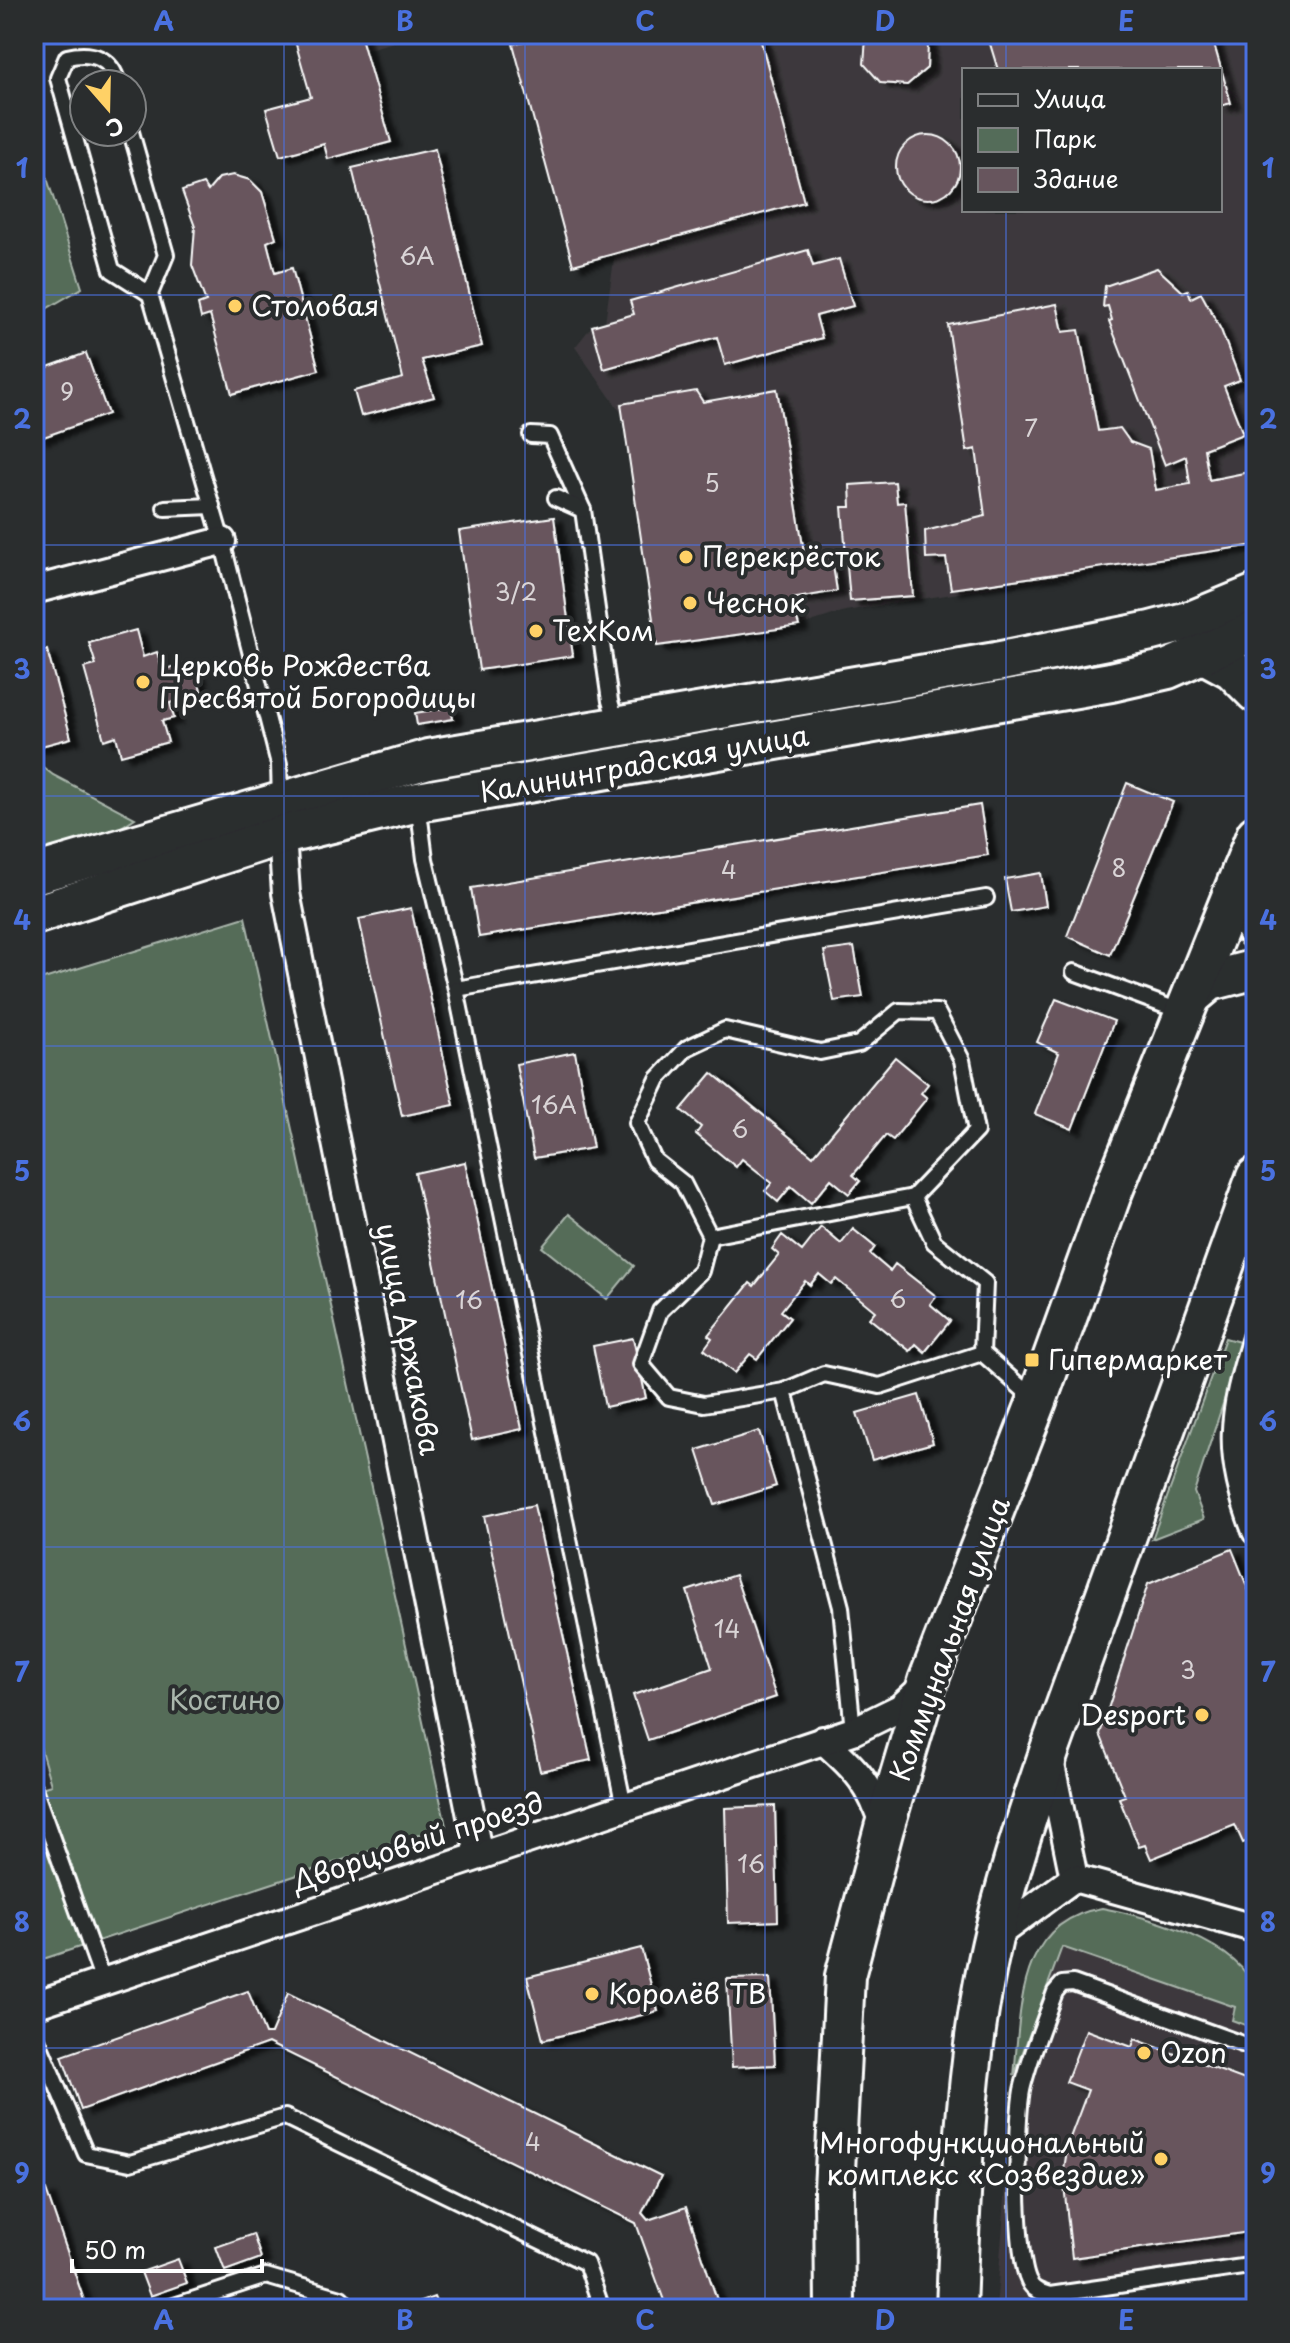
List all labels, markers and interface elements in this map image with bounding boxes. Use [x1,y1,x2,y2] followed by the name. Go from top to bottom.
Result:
[154,1,174,40] text: A
[396,1,414,40] text: B
[635,1,655,40] text: C
[875,1,895,40] text: D
[1118,1,1134,40] text: E
[68,68,148,148] north arrow
[962,68,1222,212] legend
[1034,80,1106,116] text: Улица
[102,110,129,147] text: С
[1034,120,1097,156] text: Парк
[16,148,28,187] text: 1
[1262,148,1274,187] text: 1
[1034,160,1119,196] text: Здание
[399,237,435,273] house number: 6А
[251,283,379,326] place label: Столовая
[226,297,244,315] marker: Столовая
[60,373,74,409] house number: 9
[13,399,31,438] text: 2
[1259,399,1277,438] text: 2
[1024,409,1038,445] house number: 7
[704,464,720,500] house number: 5
[702,534,881,577] place label: Перекрёсток
[677,548,695,566] marker: Перекрёсток
[495,573,537,609] house number: 3/2
[706,580,806,623] place label: Чеснок
[681,594,699,612] marker: Чеснок
[552,608,654,651] place label: ТехКом
[527,622,545,640] marker: ТехКом
[159,643,477,718] place label: Церковь Рождества Пресвятой Богородицы
[13,649,31,688] text: 3
[1259,649,1277,688] text: 3
[134,673,152,691] marker: Церковь Рождества Пресвятой Богородицы
[476,712,812,813] street label: Калининградская улица
[1112,849,1127,885] house number: 8
[721,851,737,887] house number: 4
[13,900,31,939] text: 4
[1259,900,1277,939] text: 4
[531,1086,577,1122] house number: 16А
[732,1110,748,1146] house number: 6
[14,1151,30,1190] text: 5
[1260,1151,1276,1190] text: 5
[366,1219,453,1459] street label: улица Аржакова
[890,1280,906,1316] house number: 6
[455,1281,483,1317] house number: 16
[1048,1337,1227,1380] place label: Гипермаркет
[1023,1351,1041,1369] marker: Гипермаркет
[13,1401,31,1440] text: 6
[1259,1401,1277,1440] text: 6
[877,1490,1020,1787] street label: Коммунальная улица
[714,1610,740,1646] house number: 14
[1180,1651,1196,1687] house number: 3
[15,1652,30,1691] text: 7
[1261,1652,1276,1691] text: 7
[169,1677,281,1720] park label: Костино
[1080,1692,1186,1735] place label: Desport
[1193,1706,1211,1724] marker: Desport
[285,1780,549,1902] street label: Дворцовый проезд
[737,1845,765,1881] house number: 16
[14,1902,30,1941] text: 8
[1260,1902,1276,1941] text: 8
[608,1971,766,2014] place label: Королёв ТВ
[583,1985,601,2003] marker: Королёв ТВ
[1160,2030,1227,2073] place label: Ozon
[1135,2044,1153,2062] marker: Ozon
[819,2120,1145,2195] place label: Многофункциональный комплекс «Созвездие»
[525,2123,541,2159] house number: 4
[1152,2150,1170,2168] marker: Многофункциональный комплекс «Созвездие»
[14,2153,30,2192] text: 9
[1260,2153,1276,2192] text: 9
[72,2223,262,2273] scale bar
[84,2231,146,2267] text: 50 m
[154,2300,174,2339] text: A
[396,2300,414,2339] text: B
[635,2300,655,2339] text: C
[875,2300,895,2339] text: D
[1118,2300,1134,2339] text: E

